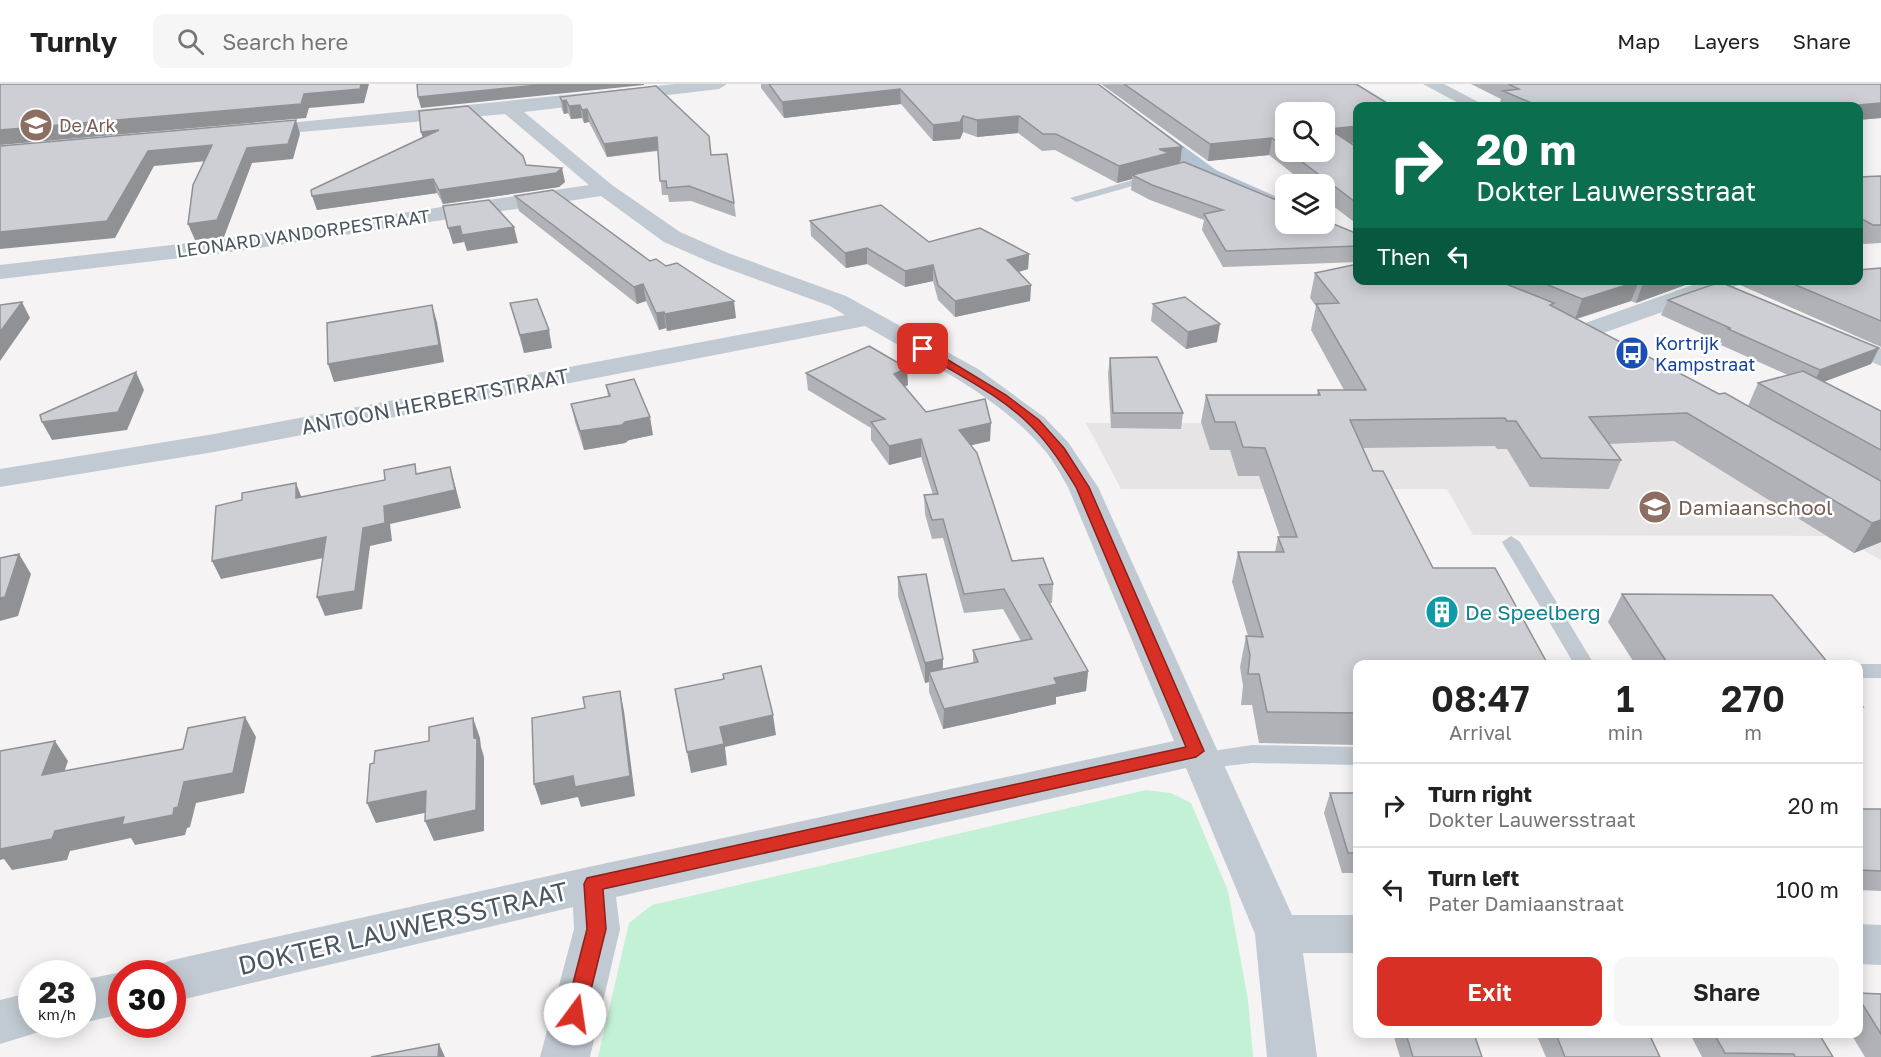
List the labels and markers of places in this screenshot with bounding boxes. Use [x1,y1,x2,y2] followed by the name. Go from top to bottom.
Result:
[18,107,54,143] school or university icon: De Ark
[59,114,116,136] place label: De Ark
[897,323,948,374] pin
[1655,332,1755,375] place label: Kortrijk Kampstraat
[1614,335,1650,371] bus stop icon: Kortrijk Kampstraat
[1637,489,1673,525] school or university icon: Damiaanschool
[1678,494,1833,520] place label: Damiaanschool
[1424,594,1460,630] building icon: De Speelberg
[1465,599,1601,625] place label: De Speelberg

